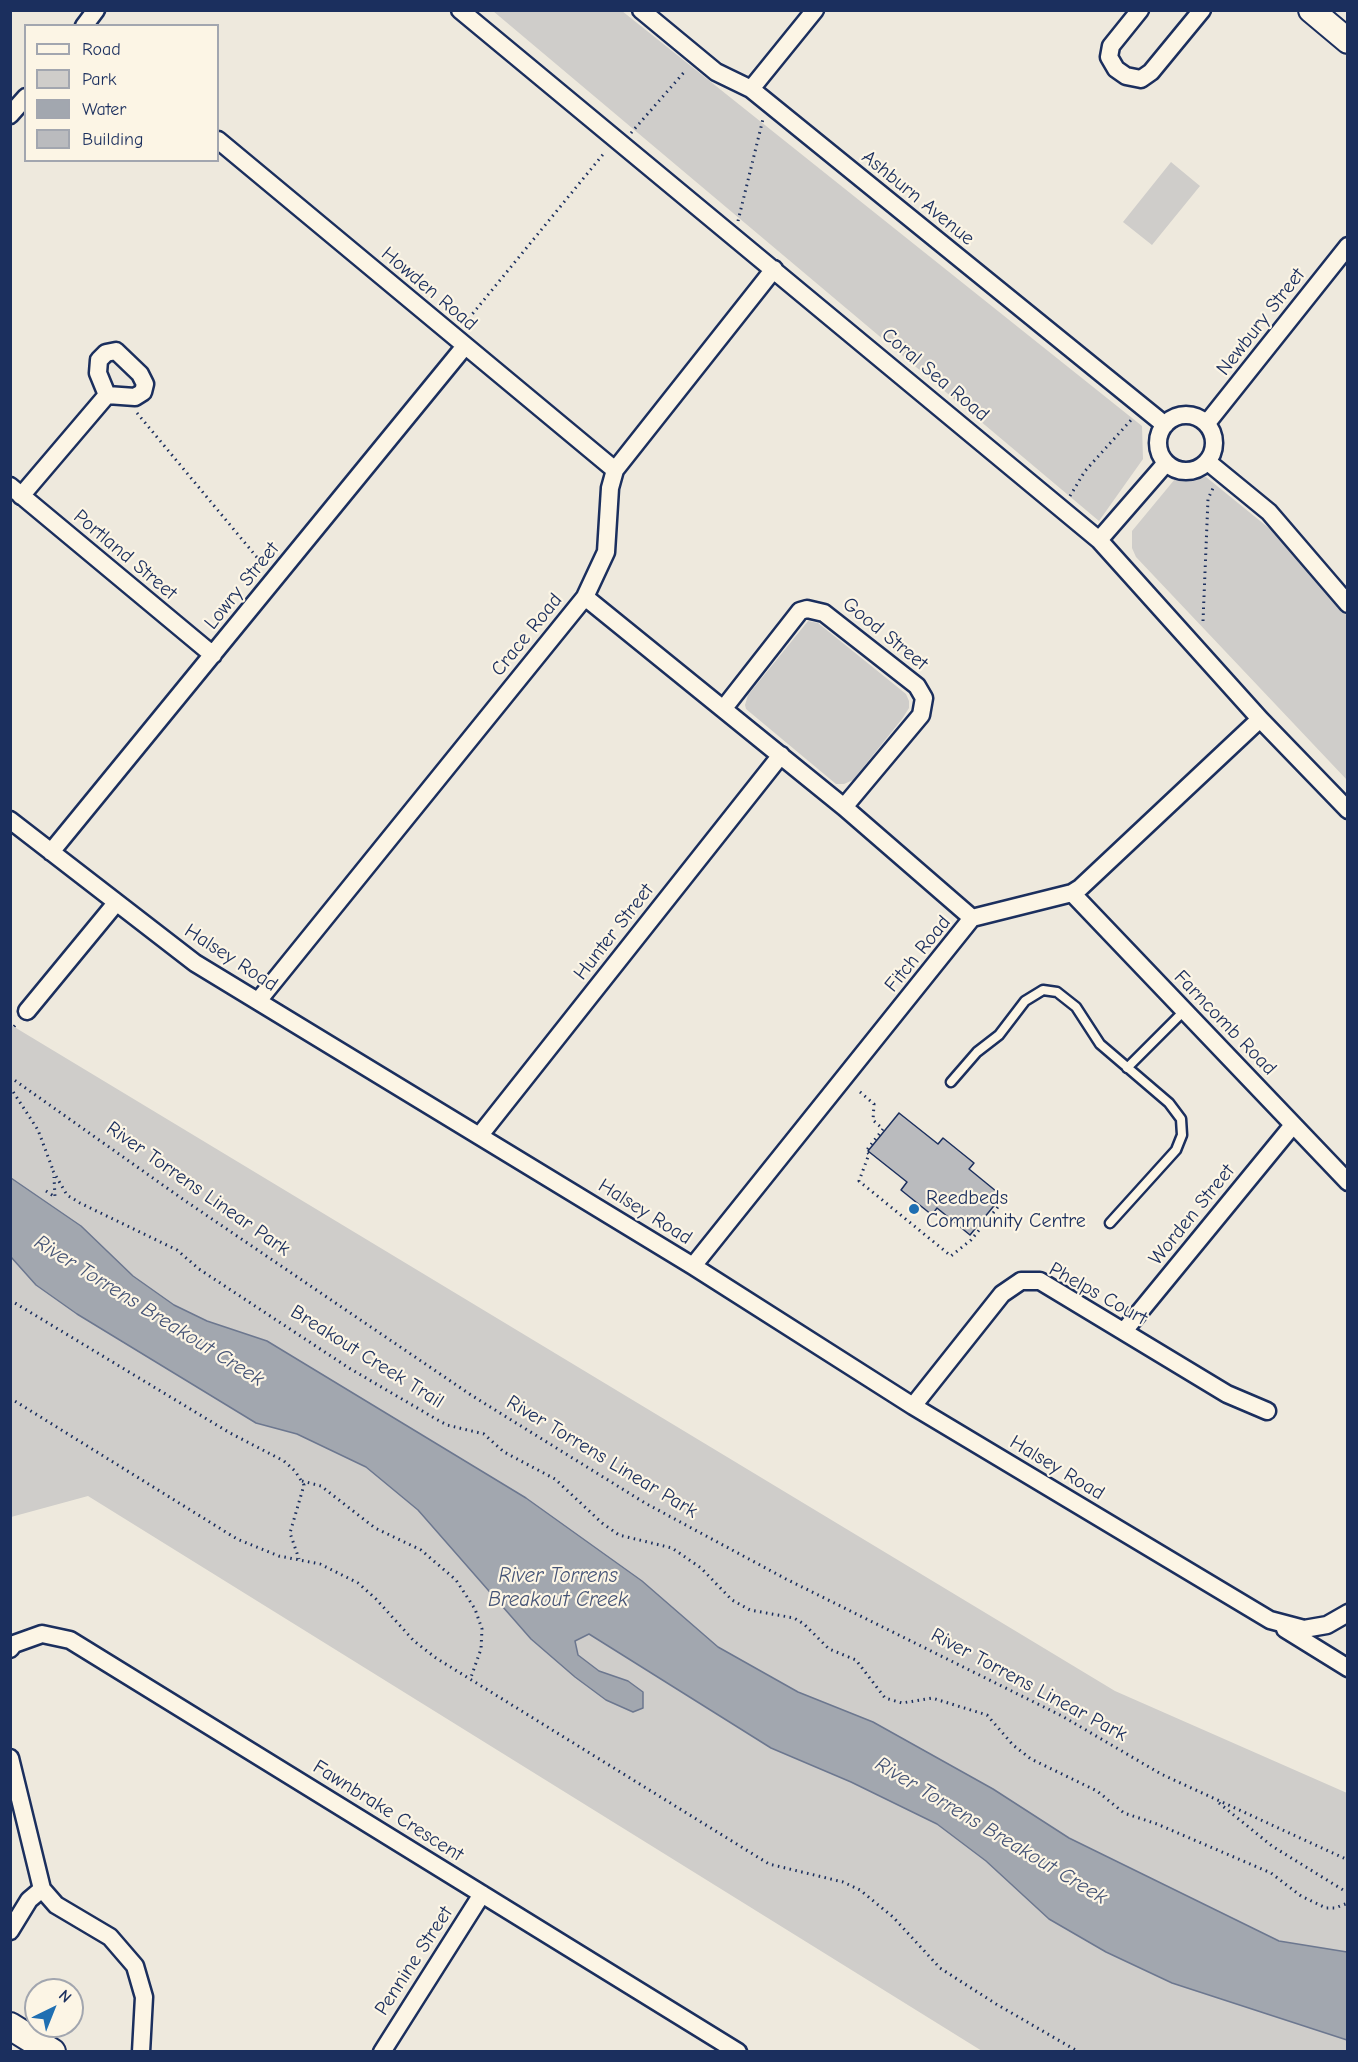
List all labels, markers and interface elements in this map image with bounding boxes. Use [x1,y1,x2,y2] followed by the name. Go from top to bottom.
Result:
[24,24,219,162] legend
[82,39,121,60] text: Road
[82,69,116,90] text: Park
[82,99,126,120] text: Water
[82,129,144,150] text: Building
[857,145,979,251] street label: Ashburn Avenue
[376,242,482,336] street label: Howden Road
[1212,264,1310,380] street label: Newbury Street
[876,323,994,427] street label: Coral Sea Road
[68,505,182,605] street label: Portland Street
[199,537,285,635] street label: Lowry Street
[486,589,568,681] street label: Crace Road
[837,592,933,676] street label: Good Street
[569,879,659,985] street label: Hunter Street
[880,911,956,997] street label: Fitch Road
[180,919,282,997] street label: Halsey Road
[1169,965,1281,1081] street label: Farncomb Road
[102,1116,294,1262] street label: River Torrens Linear Park
[1144,1160,1240,1270] street label: Worden Street
[594,1174,696,1250] street label: Halsey Road
[926,1186,1086,1233] place label: Reedbeds Community Centre
[907,1202,921,1216] marker: Reedbeds Community Centre
[29,1230,269,1392] water label: River Torrens Breakout Creek
[1045,1257,1151,1331] street label: Phelps Court
[286,1300,448,1414] street label: Breakout Creek Trail
[502,1390,702,1524] street label: River Torrens Linear Park
[1005,1430,1109,1506] street label: Halsey Road
[488,1563,628,1613] water label: River Torrens Breakout Creek
[927,1623,1131,1747] street label: River Torrens Linear Park
[870,1752,1112,1910] water label: River Torrens Breakout Creek
[308,1755,468,1867] street label: Fawnbrake Crescent
[370,1902,458,2020] street label: Pennine Street
[24,1978,84,2038] north arrow
[55,1986,75,2006] text: N

